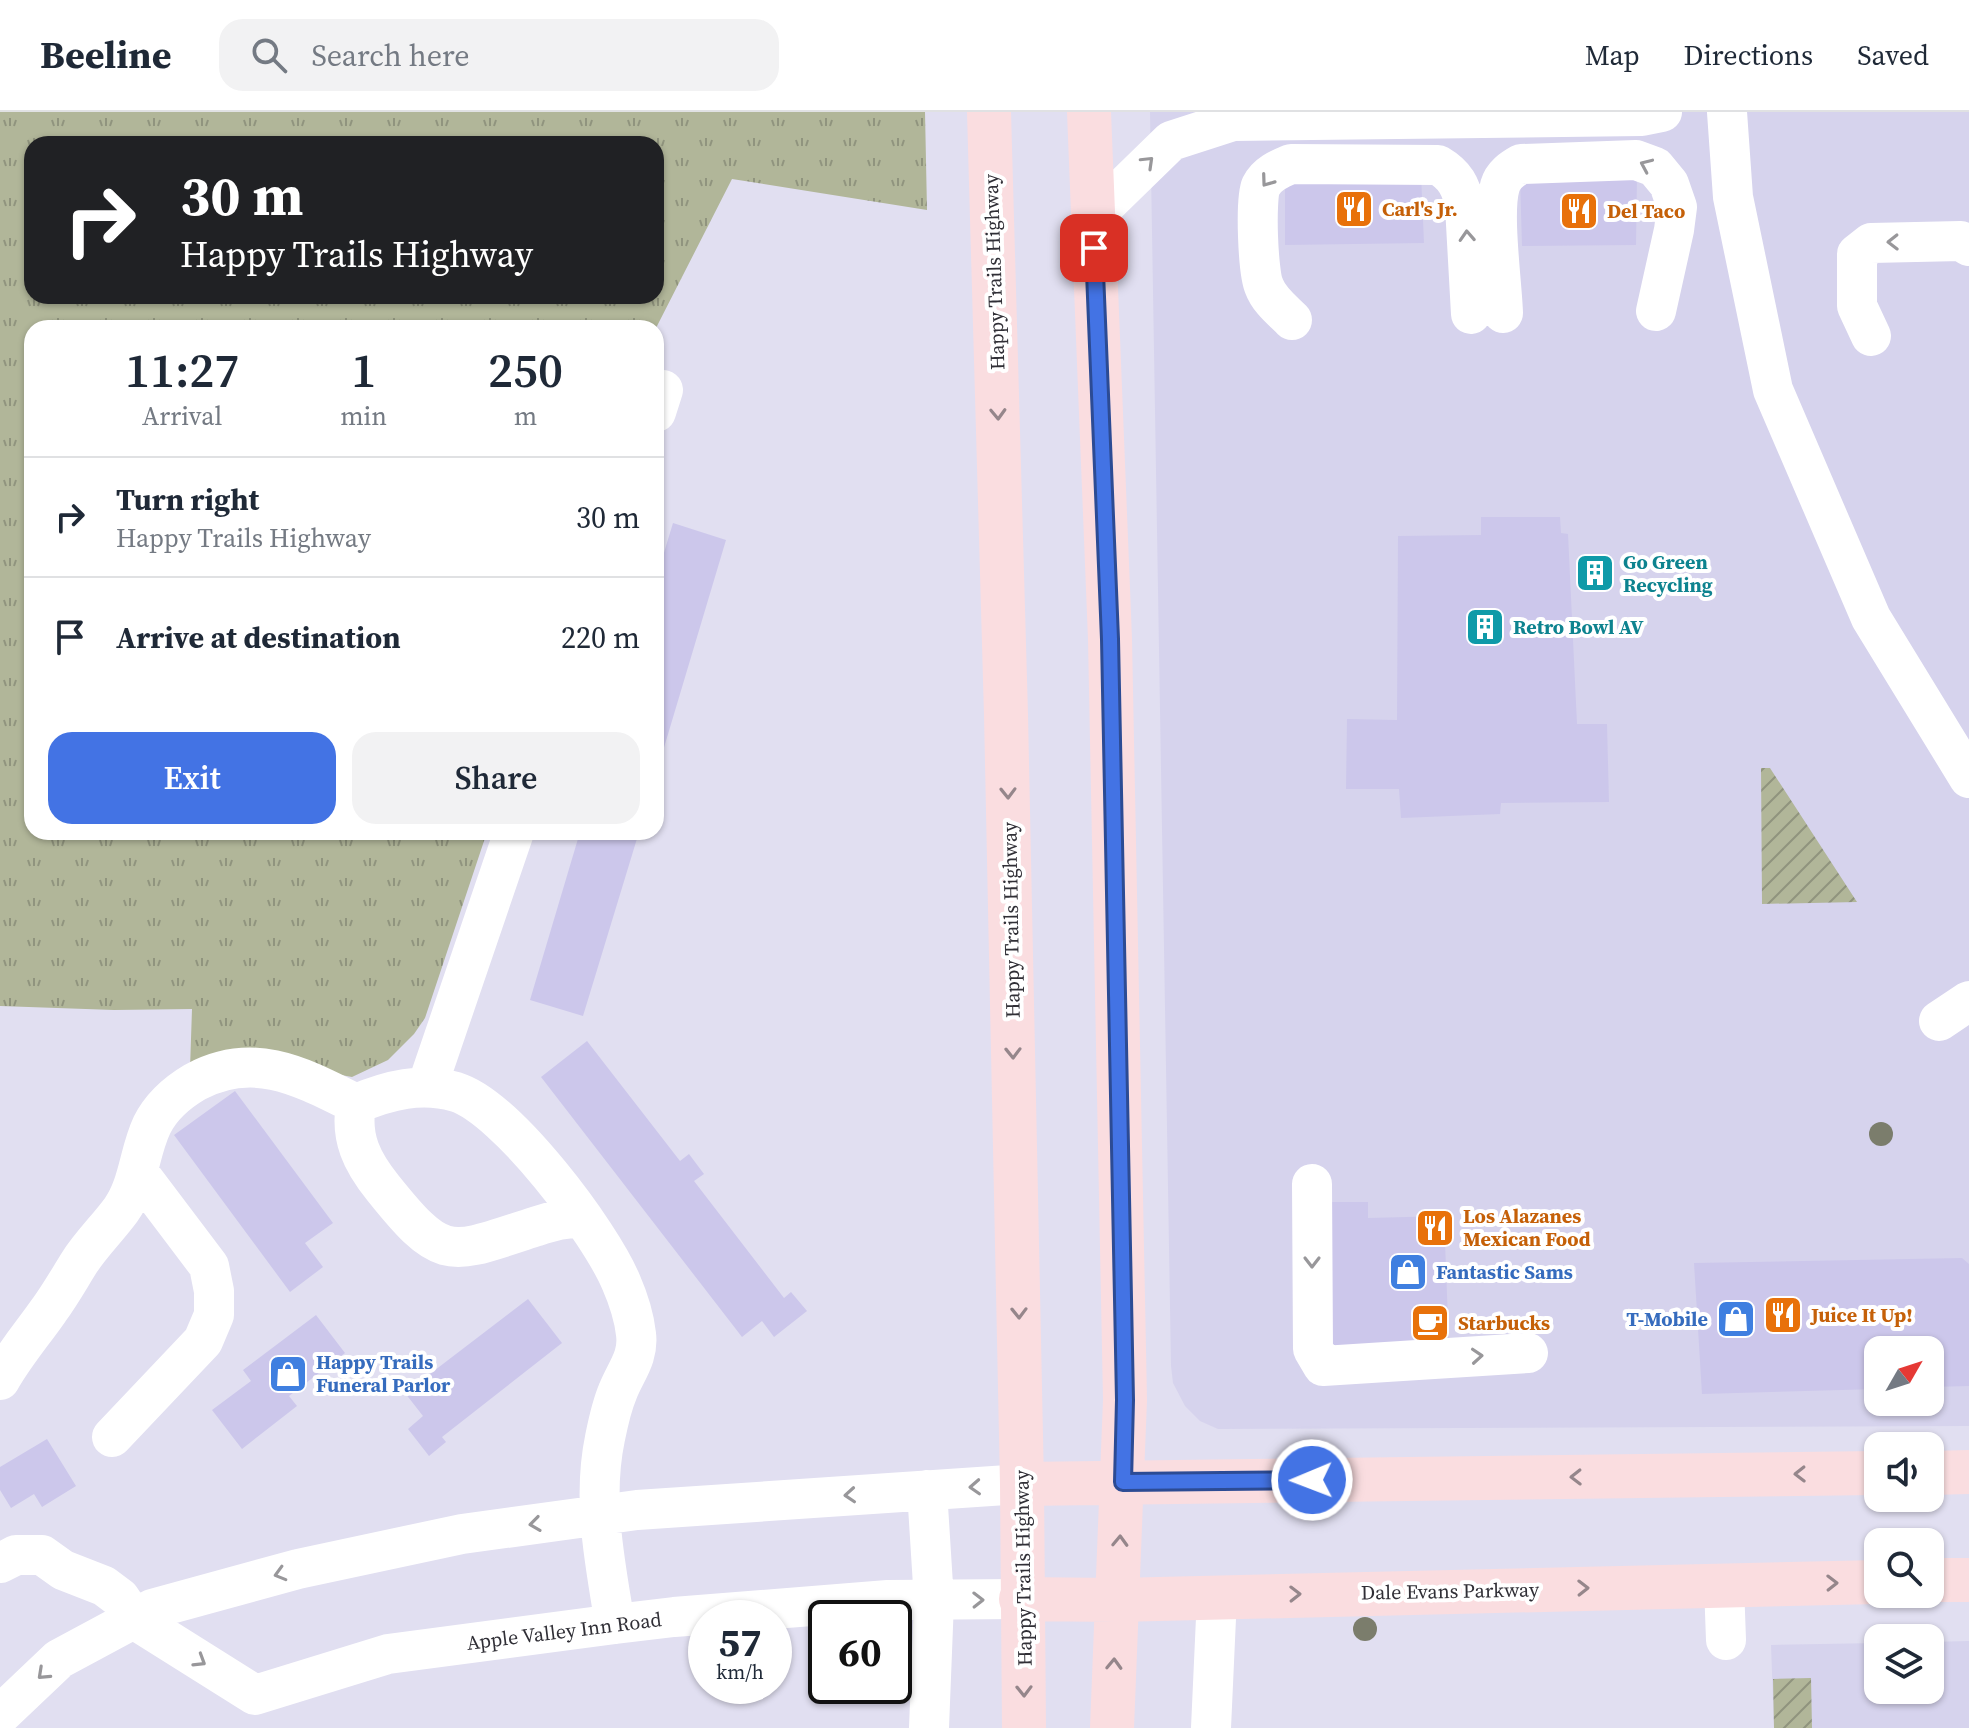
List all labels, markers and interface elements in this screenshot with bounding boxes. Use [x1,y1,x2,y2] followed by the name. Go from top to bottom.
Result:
[219,19,779,91] search box
[40,29,171,81] text: Beeline
[247,33,291,77] icon: search
[311,35,470,76] text: Search here
[1585,36,1640,74] text: Map
[1684,36,1813,74] text: Directions
[1857,36,1929,74] text: Saved
[180,157,303,234] text: 30 m
[1139,157,1153,172] one-way arrow
[1639,159,1654,175] one-way arrow
[48,168,152,272] icon: right
[1263,172,1277,187] one-way arrow
[977,173,1011,371] street label: Happy Trails Highway
[1333,188,1375,230] restaurant icon: Carl's Jr.
[1558,190,1600,232] restaurant icon: Del Taco
[1382,195,1458,223] place label: Carl's Jr.
[1607,197,1685,225] place label: Del Taco
[1060,214,1128,282] pin
[1072,226,1116,270] icon: arrive
[180,230,533,279] text: Happy Trails Highway
[1458,230,1475,242] one-way arrow
[1886,234,1899,251] one-way arrow
[125,337,239,403] text: 11:27
[351,337,376,403] text: 1
[488,337,563,403] text: 250
[142,398,222,434] text: Arrival
[340,398,387,434] text: min
[514,398,537,434] text: m
[989,408,1006,421] one-way arrow
[116,479,259,520] text: Turn right
[48,495,92,539] icon: right
[576,497,640,538] text: 30 m
[116,520,371,556] text: Happy Trails Highway
[1623,548,1713,599] place label: Go Green Recycling
[1574,552,1616,594] building icon: Go Green Recycling
[1464,606,1506,648] building icon: Retro Bowl AV
[1513,613,1644,641] place label: Retro Bowl AV
[48,615,92,659] icon: arrive
[116,617,401,658] text: Arrive at destination
[561,617,640,658] text: 220 m
[48,732,336,824] button: Exit
[352,732,640,824] button: Share
[999,787,1017,800] one-way arrow
[995,821,1027,1018] street label: Happy Trails Highway
[1005,1047,1022,1060] one-way arrow
[1463,1202,1591,1253] place label: Los Alazanes Mexican Food
[1414,1207,1456,1249] restaurant icon: Los Alazanes Mexican Food
[1387,1251,1429,1293] shop icon: Fantastic Sams
[1303,1256,1321,1269] one-way arrow
[1436,1258,1573,1286] place label: Fantastic Sams
[1762,1294,1804,1336] restaurant icon: Juice It Up!
[1715,1298,1757,1340] shop icon: T-Mobile
[1809,1301,1913,1329] place label: Juice It Up!
[1409,1302,1451,1344] cafe icon: Starbucks
[1626,1305,1708,1333] place label: T-Mobile
[1010,1307,1027,1320] one-way arrow
[1458,1309,1550,1337] place label: Starbucks
[1864,1336,1944,1416] north arrow
[1864,1336,1944,1704] map controls
[316,1348,451,1399] place label: Happy Trails Funeral Parlor
[1471,1348,1484,1365] one-way arrow
[267,1353,309,1395] shop icon: Happy Trails Funeral Parlor
[1864,1432,1944,1512] button: sound
[1270,1438,1354,1522] position arrow
[1793,1465,1806,1483] one-way arrow
[1569,1468,1582,1486] one-way arrow
[1007,1469,1039,1666] street label: Happy Trails Highway
[968,1478,981,1495] one-way arrow
[843,1486,856,1503] one-way arrow
[528,1515,542,1532] one-way arrow
[1864,1528,1944,1608] button: search
[1111,1534,1128,1547] one-way arrow
[274,1565,288,1581] one-way arrow
[1826,1574,1839,1591] one-way arrow
[1361,1575,1540,1607] street label: Dale Evans Parkway
[1577,1579,1590,1597] one-way arrow
[1289,1585,1302,1603] one-way arrow
[972,1591,985,1608] one-way arrow
[808,1600,912,1704] speed limit sign: 60
[465,1605,664,1657] street label: Apple Valley Inn Road
[718,1615,762,1669] text: 57
[1864,1624,1944,1704] button: layers
[191,1651,206,1666] one-way arrow
[1105,1657,1122,1670] one-way arrow
[716,1658,764,1686] text: km/h
[38,1665,52,1679] one-way arrow
[1015,1685,1033,1698] one-way arrow

